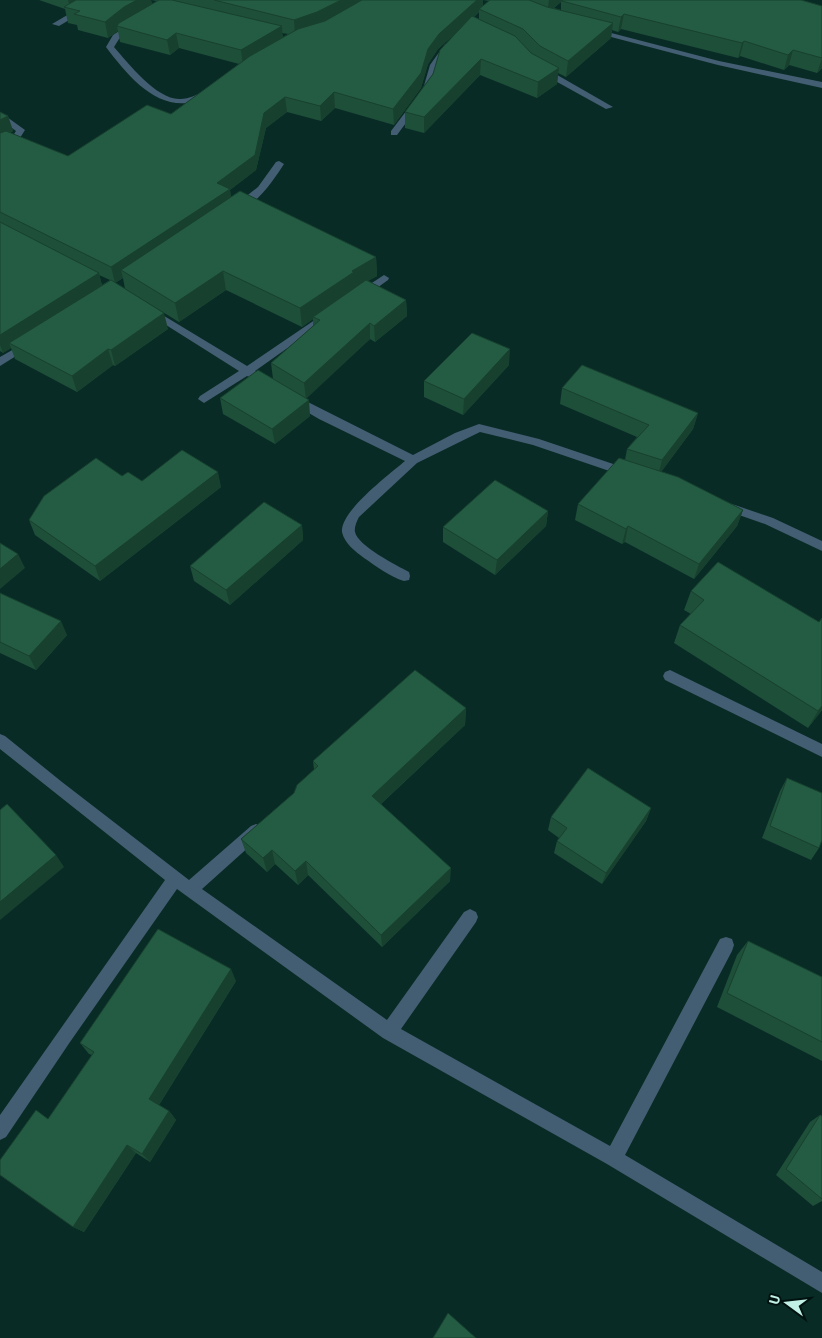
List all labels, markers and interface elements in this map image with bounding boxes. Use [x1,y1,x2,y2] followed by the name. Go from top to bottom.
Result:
[762,1278,812,1328] north arrow
[765,1293,783,1306] text: U

